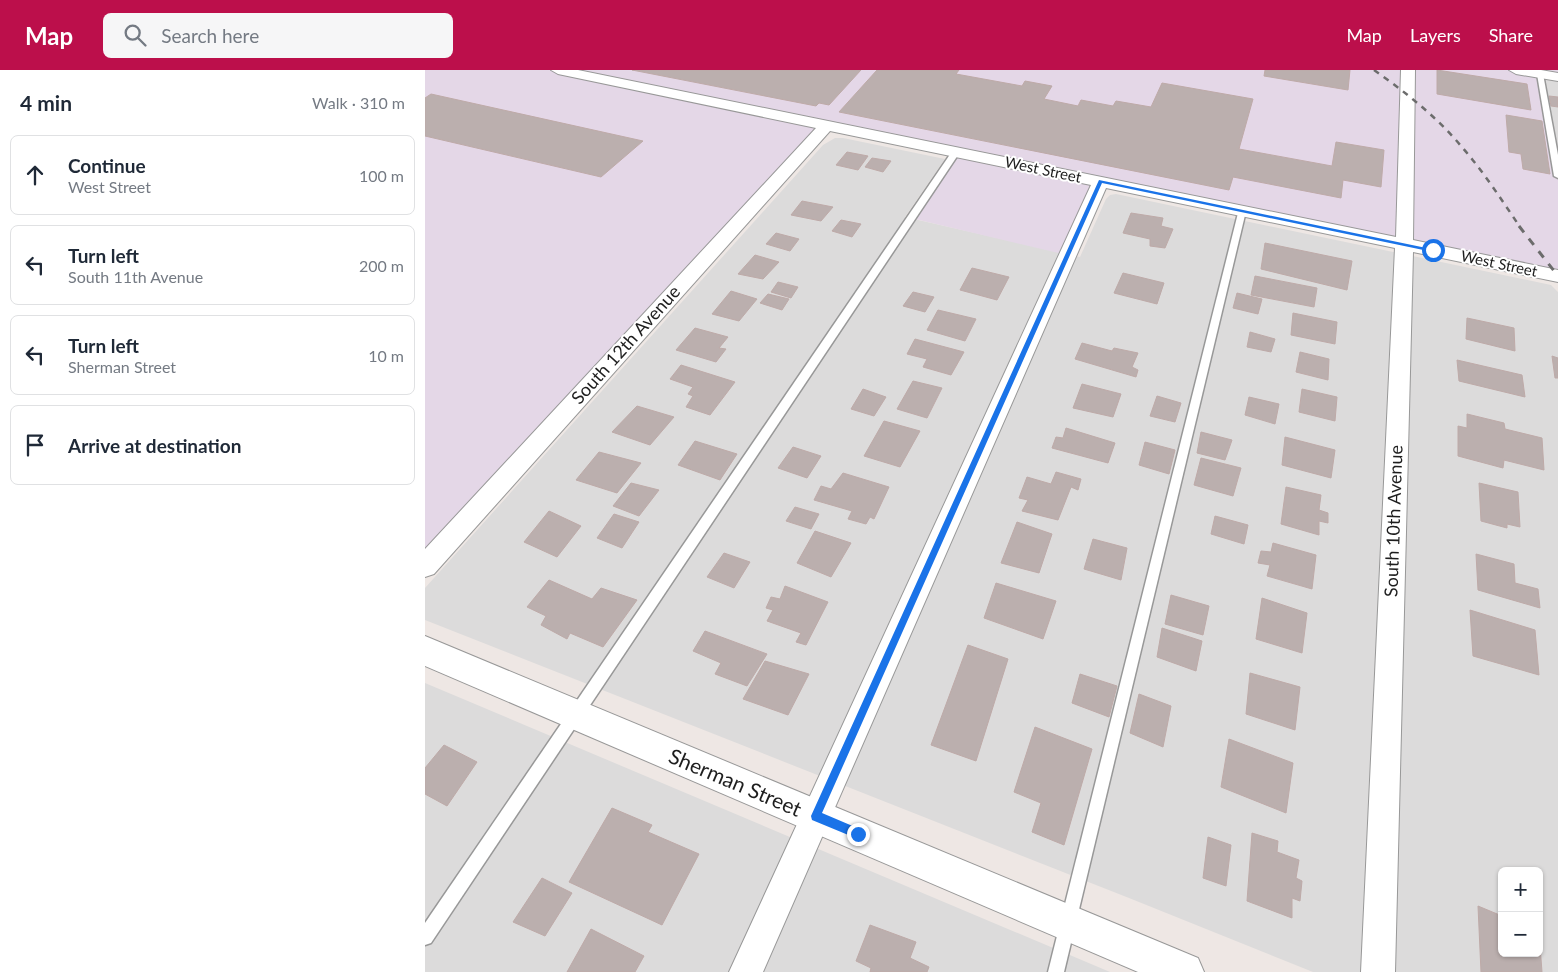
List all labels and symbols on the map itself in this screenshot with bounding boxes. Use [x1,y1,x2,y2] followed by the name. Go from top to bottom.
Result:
[1003,152,1084,186] street label: West Street
[1422,239,1445,262] route start
[1459,246,1540,280] street label: West Street
[566,280,684,408] street label: South 12th Avenue
[1379,445,1407,597] street label: South 10th Avenue
[665,742,806,821] street label: Sherman Street
[847,823,870,846] route end

